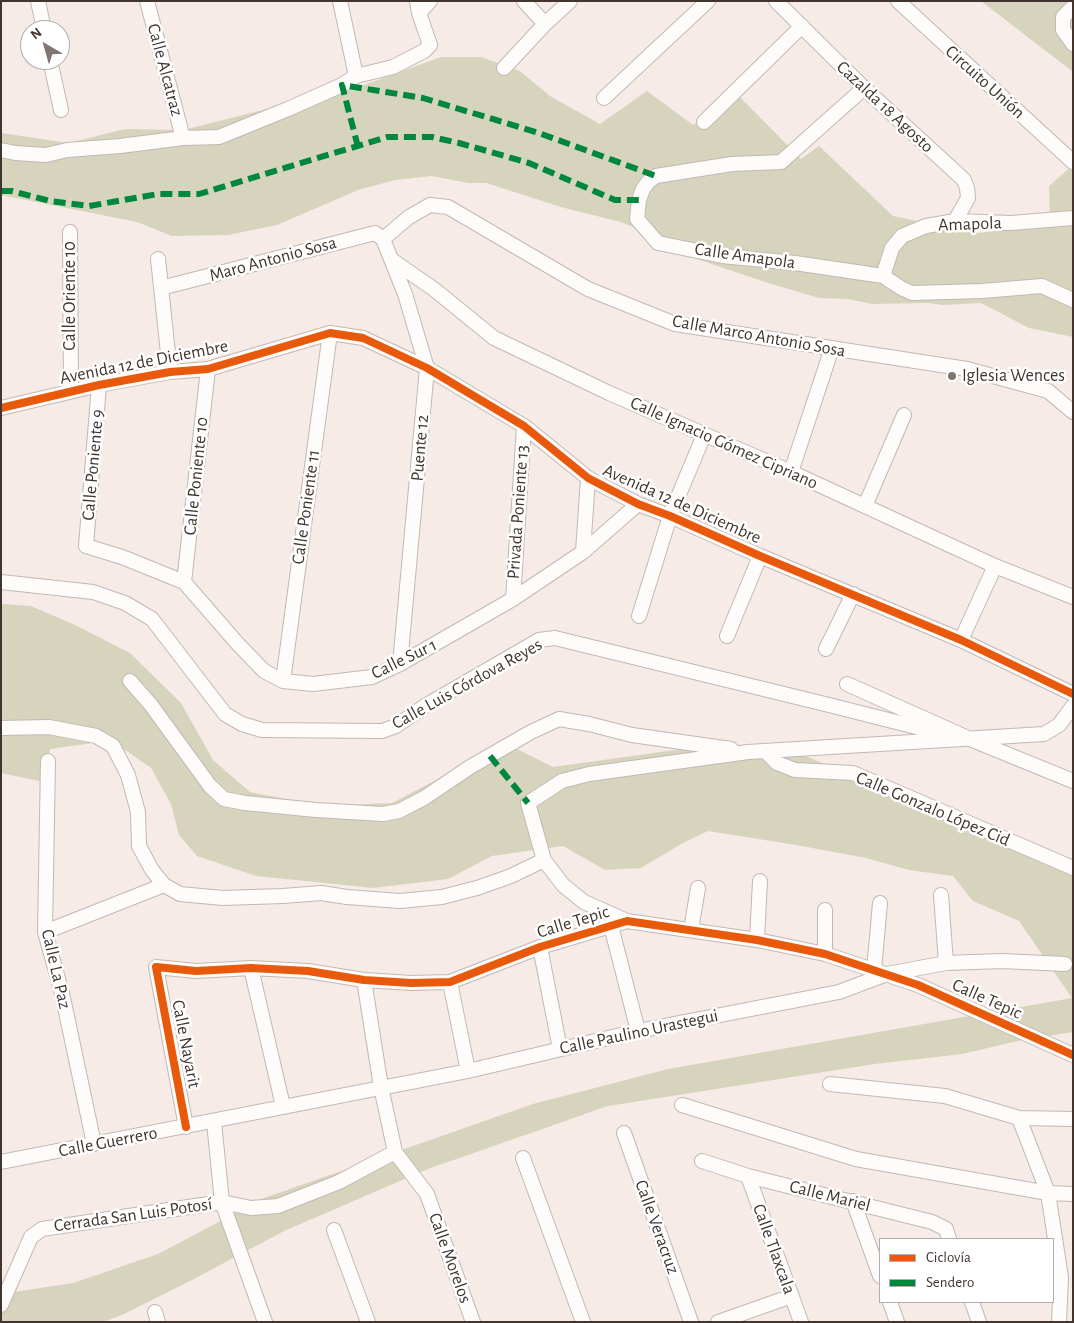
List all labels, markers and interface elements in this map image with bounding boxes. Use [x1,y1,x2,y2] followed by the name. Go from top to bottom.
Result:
[20,20,70,70] north arrow
[142,21,188,119] street label: Calle Alcatraz
[28,25,45,42] text: N
[941,41,1029,123] street label: Circuito Unión
[832,56,938,158] street label: Cazalda 18 Agosto
[938,212,1002,236] street label: Amapola
[207,232,339,286] street label: Maro Antonio Sosa
[693,238,797,274] street label: Calle Amapola
[59,241,81,351] street label: Calle Oriente 10
[671,310,847,362] street label: Calle Marco Antonio Sosa
[58,335,230,389] street label: Avenida 12 de Diciembre
[962,365,1065,387] place label: Iglesia Wences
[946,370,958,382] marker: Iglesia Wences
[627,392,821,494] street label: Calle Ignacio Gómez Cipriano
[77,408,109,522] street label: Calle Poniente 9
[406,414,434,482] street label: Puente 12
[179,416,213,536] street label: Calle Poniente 10
[503,444,533,580] street label: Privada Poniente 13
[287,448,325,566] street label: Calle Poniente 11
[599,459,765,549] street label: Avenida 12 de Diciembre
[368,634,440,684] street label: Calle Sur 1
[388,634,546,734] street label: Calle Luis Córdova Reyes
[853,767,1013,851] street label: Calle Gonzalo López Cid
[534,901,612,943] street label: Calle Tepic
[36,927,76,1011] street label: Calle La Paz
[949,974,1025,1024] street label: Calle Tepic
[167,998,205,1090] street label: Calle Nayarit
[558,1005,720,1059] street label: Calle Paulino Urastegui
[57,1122,159,1162] street label: Calle Guerrero
[787,1175,873,1217] street label: Calle Mariel
[630,1177,684,1277] street label: Calle Veracruz
[52,1193,214,1237] street label: Cerrada San Luis Potosí
[748,1201,800,1297] street label: Calle Tlaxcala
[424,1210,476,1306] street label: Calle Morelos
[879,1238,1054,1303] legend
[926,1250,971,1265] text: Ciclovía
[926,1275,974,1290] text: Sendero

